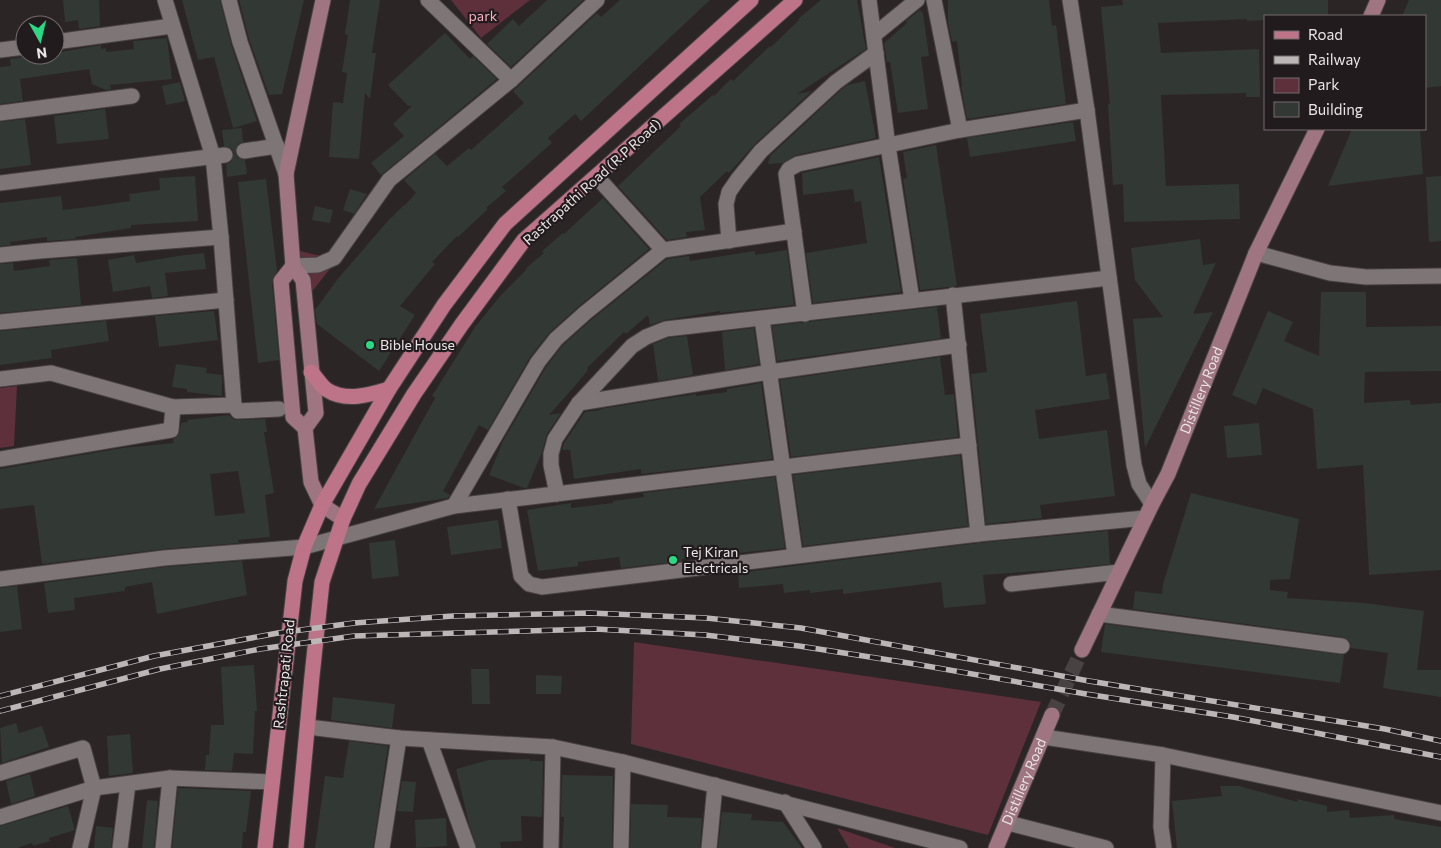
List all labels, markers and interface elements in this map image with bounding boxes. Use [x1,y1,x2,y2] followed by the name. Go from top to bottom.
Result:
[469,7,498,24] park label: park
[15,15,65,65] north arrow
[1264,15,1426,130] legend
[1308,25,1343,43] text: Road
[35,44,48,63] text: N
[1308,50,1361,68] text: Railway
[1308,75,1339,93] text: Park
[1308,100,1363,118] text: Building
[519,115,664,248] street label: Rastrapathi Road (R.P Road)
[380,336,455,353] place label: Bible House
[364,339,376,351] marker: Bible House
[1176,344,1226,436] street label: Distillery Road
[683,543,748,576] place label: Tej Kiran Electricals
[667,554,679,566] marker: Tej Kiran Electricals
[269,618,298,729] street label: Rashtrapati Road
[998,736,1049,827] street label: Distillery Road

